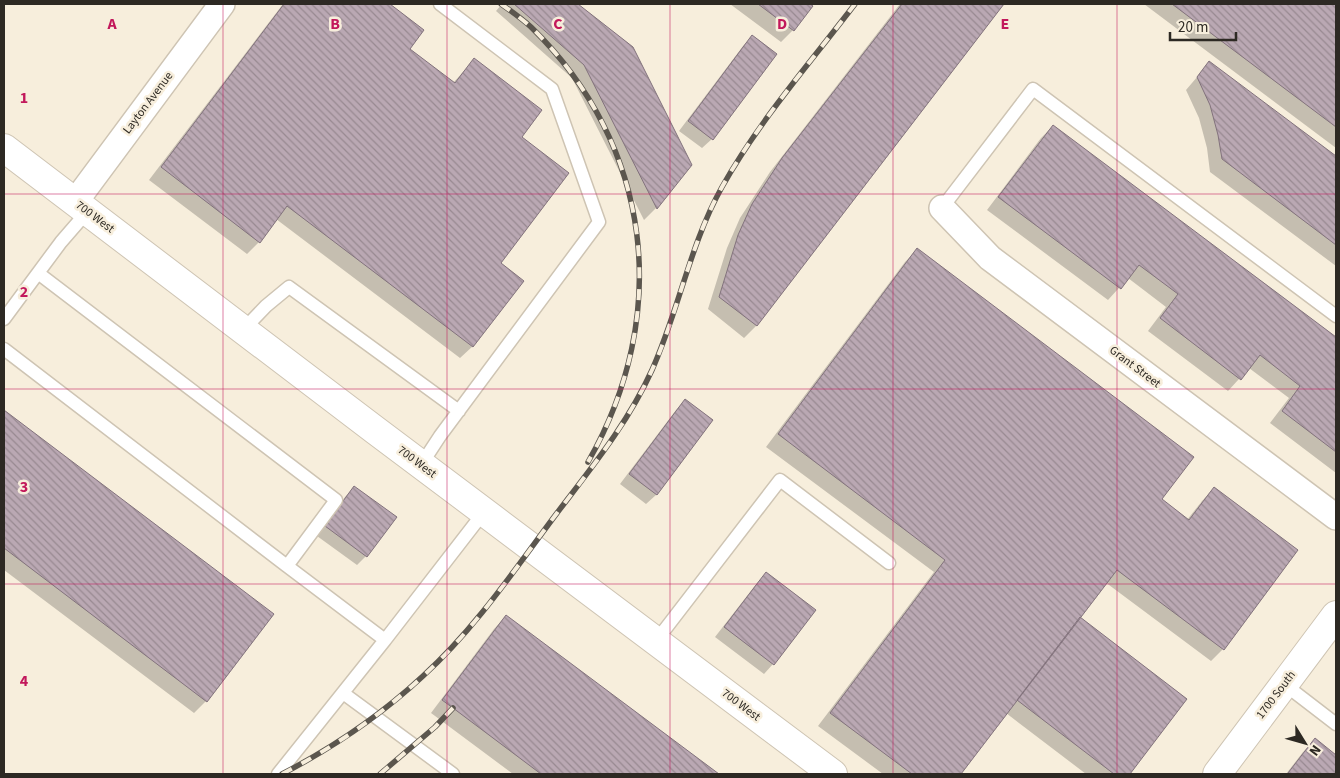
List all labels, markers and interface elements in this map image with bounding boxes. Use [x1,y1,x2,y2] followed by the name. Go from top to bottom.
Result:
[1170,10,1236,42] scale bar
[106,13,117,35] text: A
[330,13,340,35] text: B
[553,13,563,35] text: C
[777,13,787,35] text: D
[1001,13,1009,35] text: E
[1178,17,1208,38] text: 20 m
[119,68,177,138] street label: Layton Avenue
[20,87,28,109] text: 1
[72,197,118,237] street label: 700 West
[20,281,28,303] text: 2
[1106,342,1164,392] street label: Grant Street
[394,442,440,482] street label: 700 West
[20,476,28,498] text: 3
[1252,667,1300,723] street label: 1700 South
[20,670,29,692] text: 4
[718,685,764,725] street label: 700 West
[1280,718,1330,768] north arrow
[1304,740,1325,760] text: N

